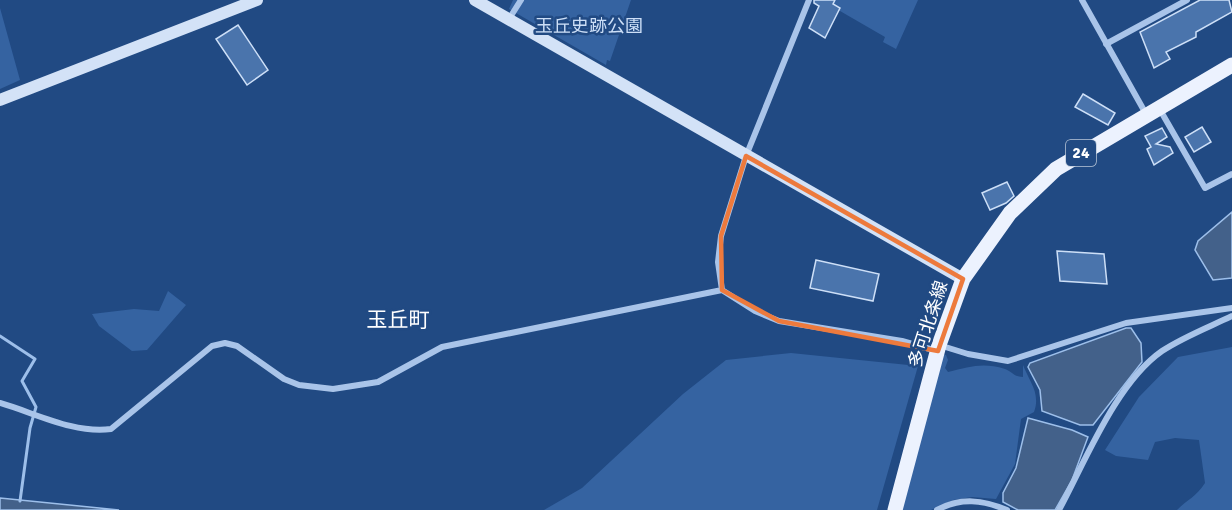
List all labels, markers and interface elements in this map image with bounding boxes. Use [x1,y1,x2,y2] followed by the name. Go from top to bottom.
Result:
[535,15,643,37] park label: 玉丘史跡公園
[1066,140,1096,166] road number: 24
[904,278,952,370] street label: 多可北条線
[367,307,430,333] district label: 玉丘町

